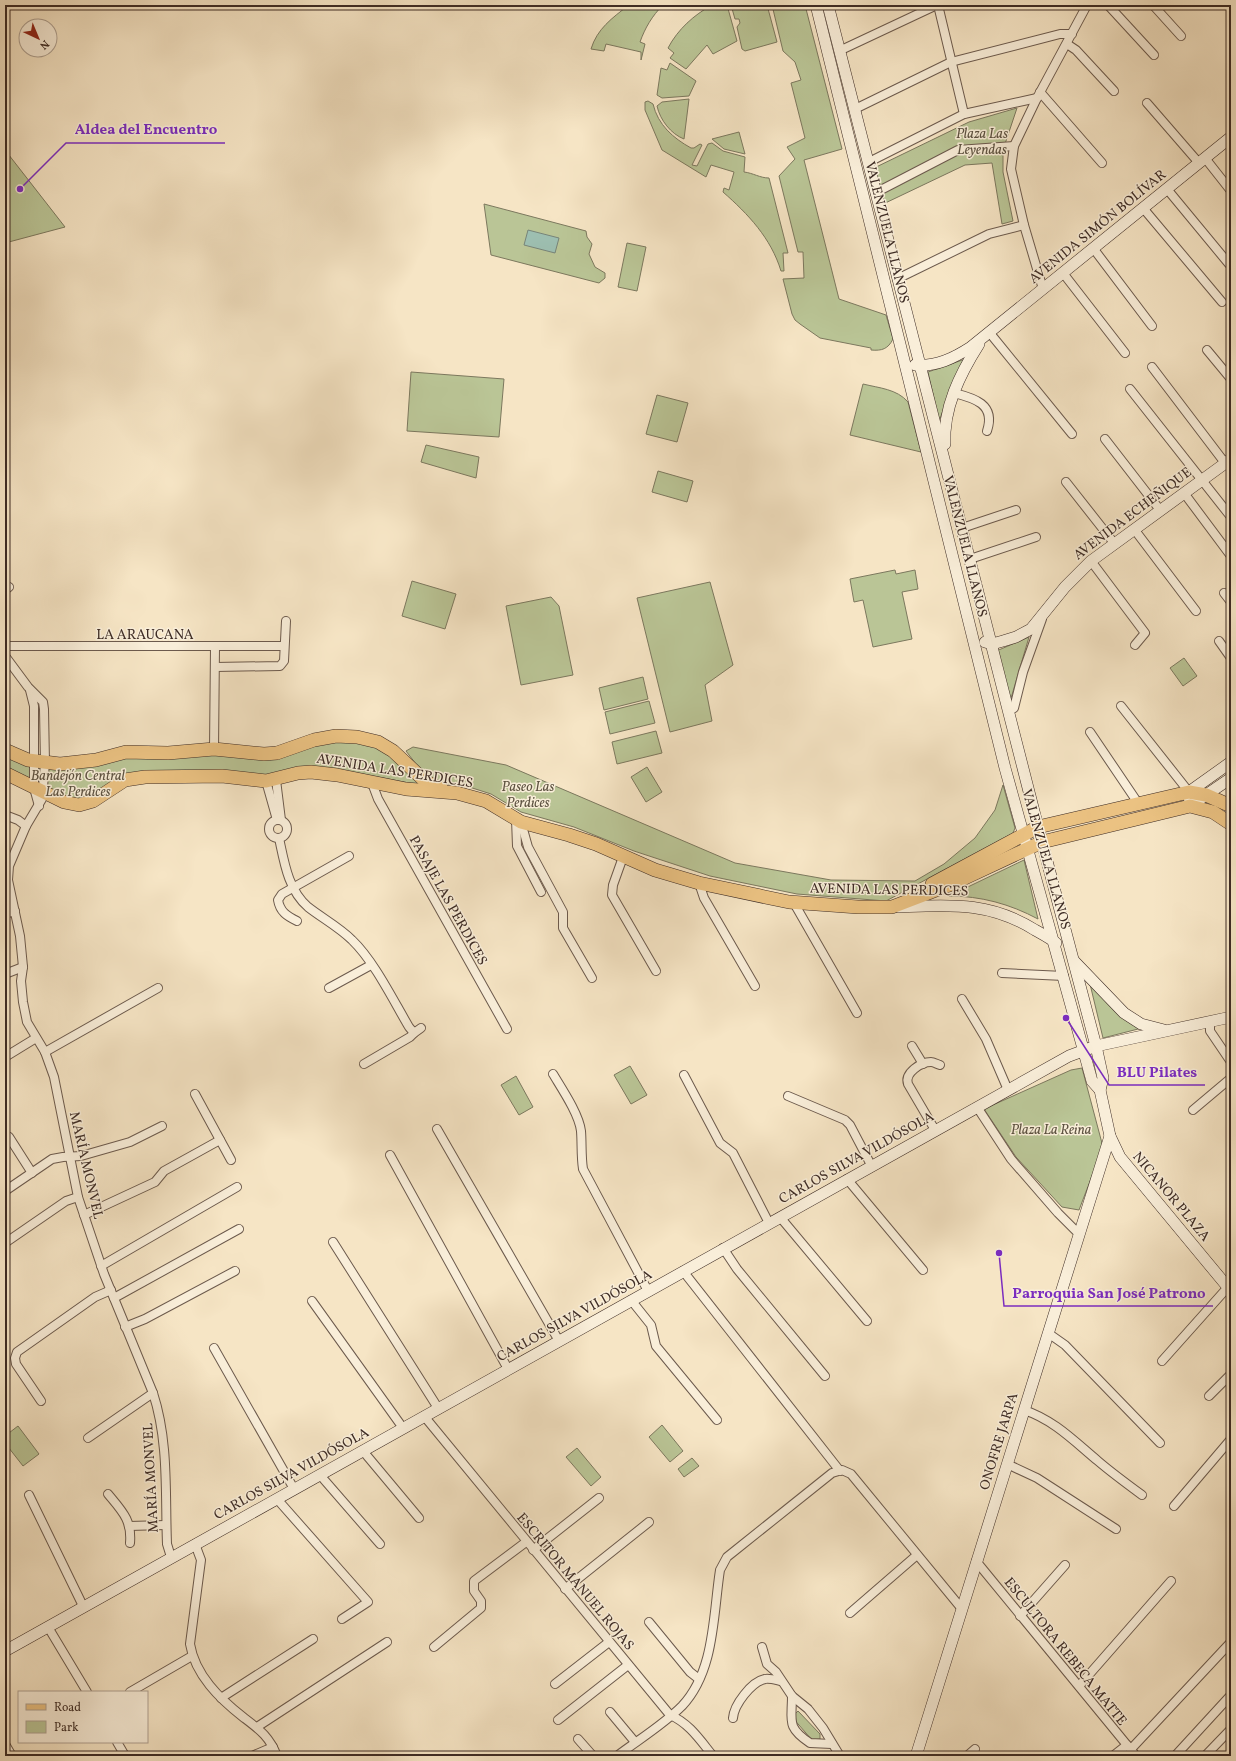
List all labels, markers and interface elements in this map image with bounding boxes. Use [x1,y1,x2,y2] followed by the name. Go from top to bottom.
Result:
[18,18,58,58] north arrow
[36,36,52,52] text: N
[66,116,225,143] callout: Aldea del Encuentro
[75,120,218,141] text: Aldea del Encuentro
[956,125,1008,160] park label: Plaza Las Leyendas
[860,160,913,305] street label: VALENZUELA LLANOS
[1025,165,1171,289] street label: AVENIDA SIMÓN BOLÍVAR
[1070,463,1196,565] street label: AVENIDA ECHEÑIQUE
[938,474,991,619] street label: VALENZUELA LLANOS
[96,626,194,645] street label: LA ARAUCANA
[315,750,475,793] street label: AVENIDA LAS PERDICES
[31,767,126,802] park label: Bandejón Central Las Perdices
[502,778,554,813] park label: Paseo Las Perdices
[1016,787,1075,932] street label: VALENZUELA LLANOS
[404,832,491,969] street label: PASAJE LAS PERDICES
[810,880,968,901] street label: AVENIDA LAS PERDICES
[1109,1058,1205,1085] callout: BLU Pilates
[1117,1063,1197,1084] text: BLU Pilates
[775,1107,938,1209] street label: CARLOS SILVA VILDÓSOLA
[64,1110,107,1221] street label: MARÍA MONVEL
[1011,1121,1092,1140] park label: Plaza La Reina
[1128,1148,1214,1246] street label: NICANOR PLAZA
[493,1265,656,1367] street label: CARLOS SILVA VILDÓSOLA
[1004,1279,1213,1306] callout: Parroquia San José Patrono
[1012,1284,1206,1305] text: Parroquia San José Patrono
[976,1390,1023,1492] street label: ONOFRE JARPA
[139,1423,164,1533] street label: MARÍA MONVEL
[210,1423,373,1525] street label: CARLOS SILVA VILDÓSOLA
[512,1509,638,1655] street label: ESCRITOR MANUEL ROJAS
[999,1574,1131,1730] street label: ESCULTORA REBECA MATTE
[18,1691,148,1743] legend
[54,1700,81,1716] text: Road
[54,1720,79,1736] text: Park

